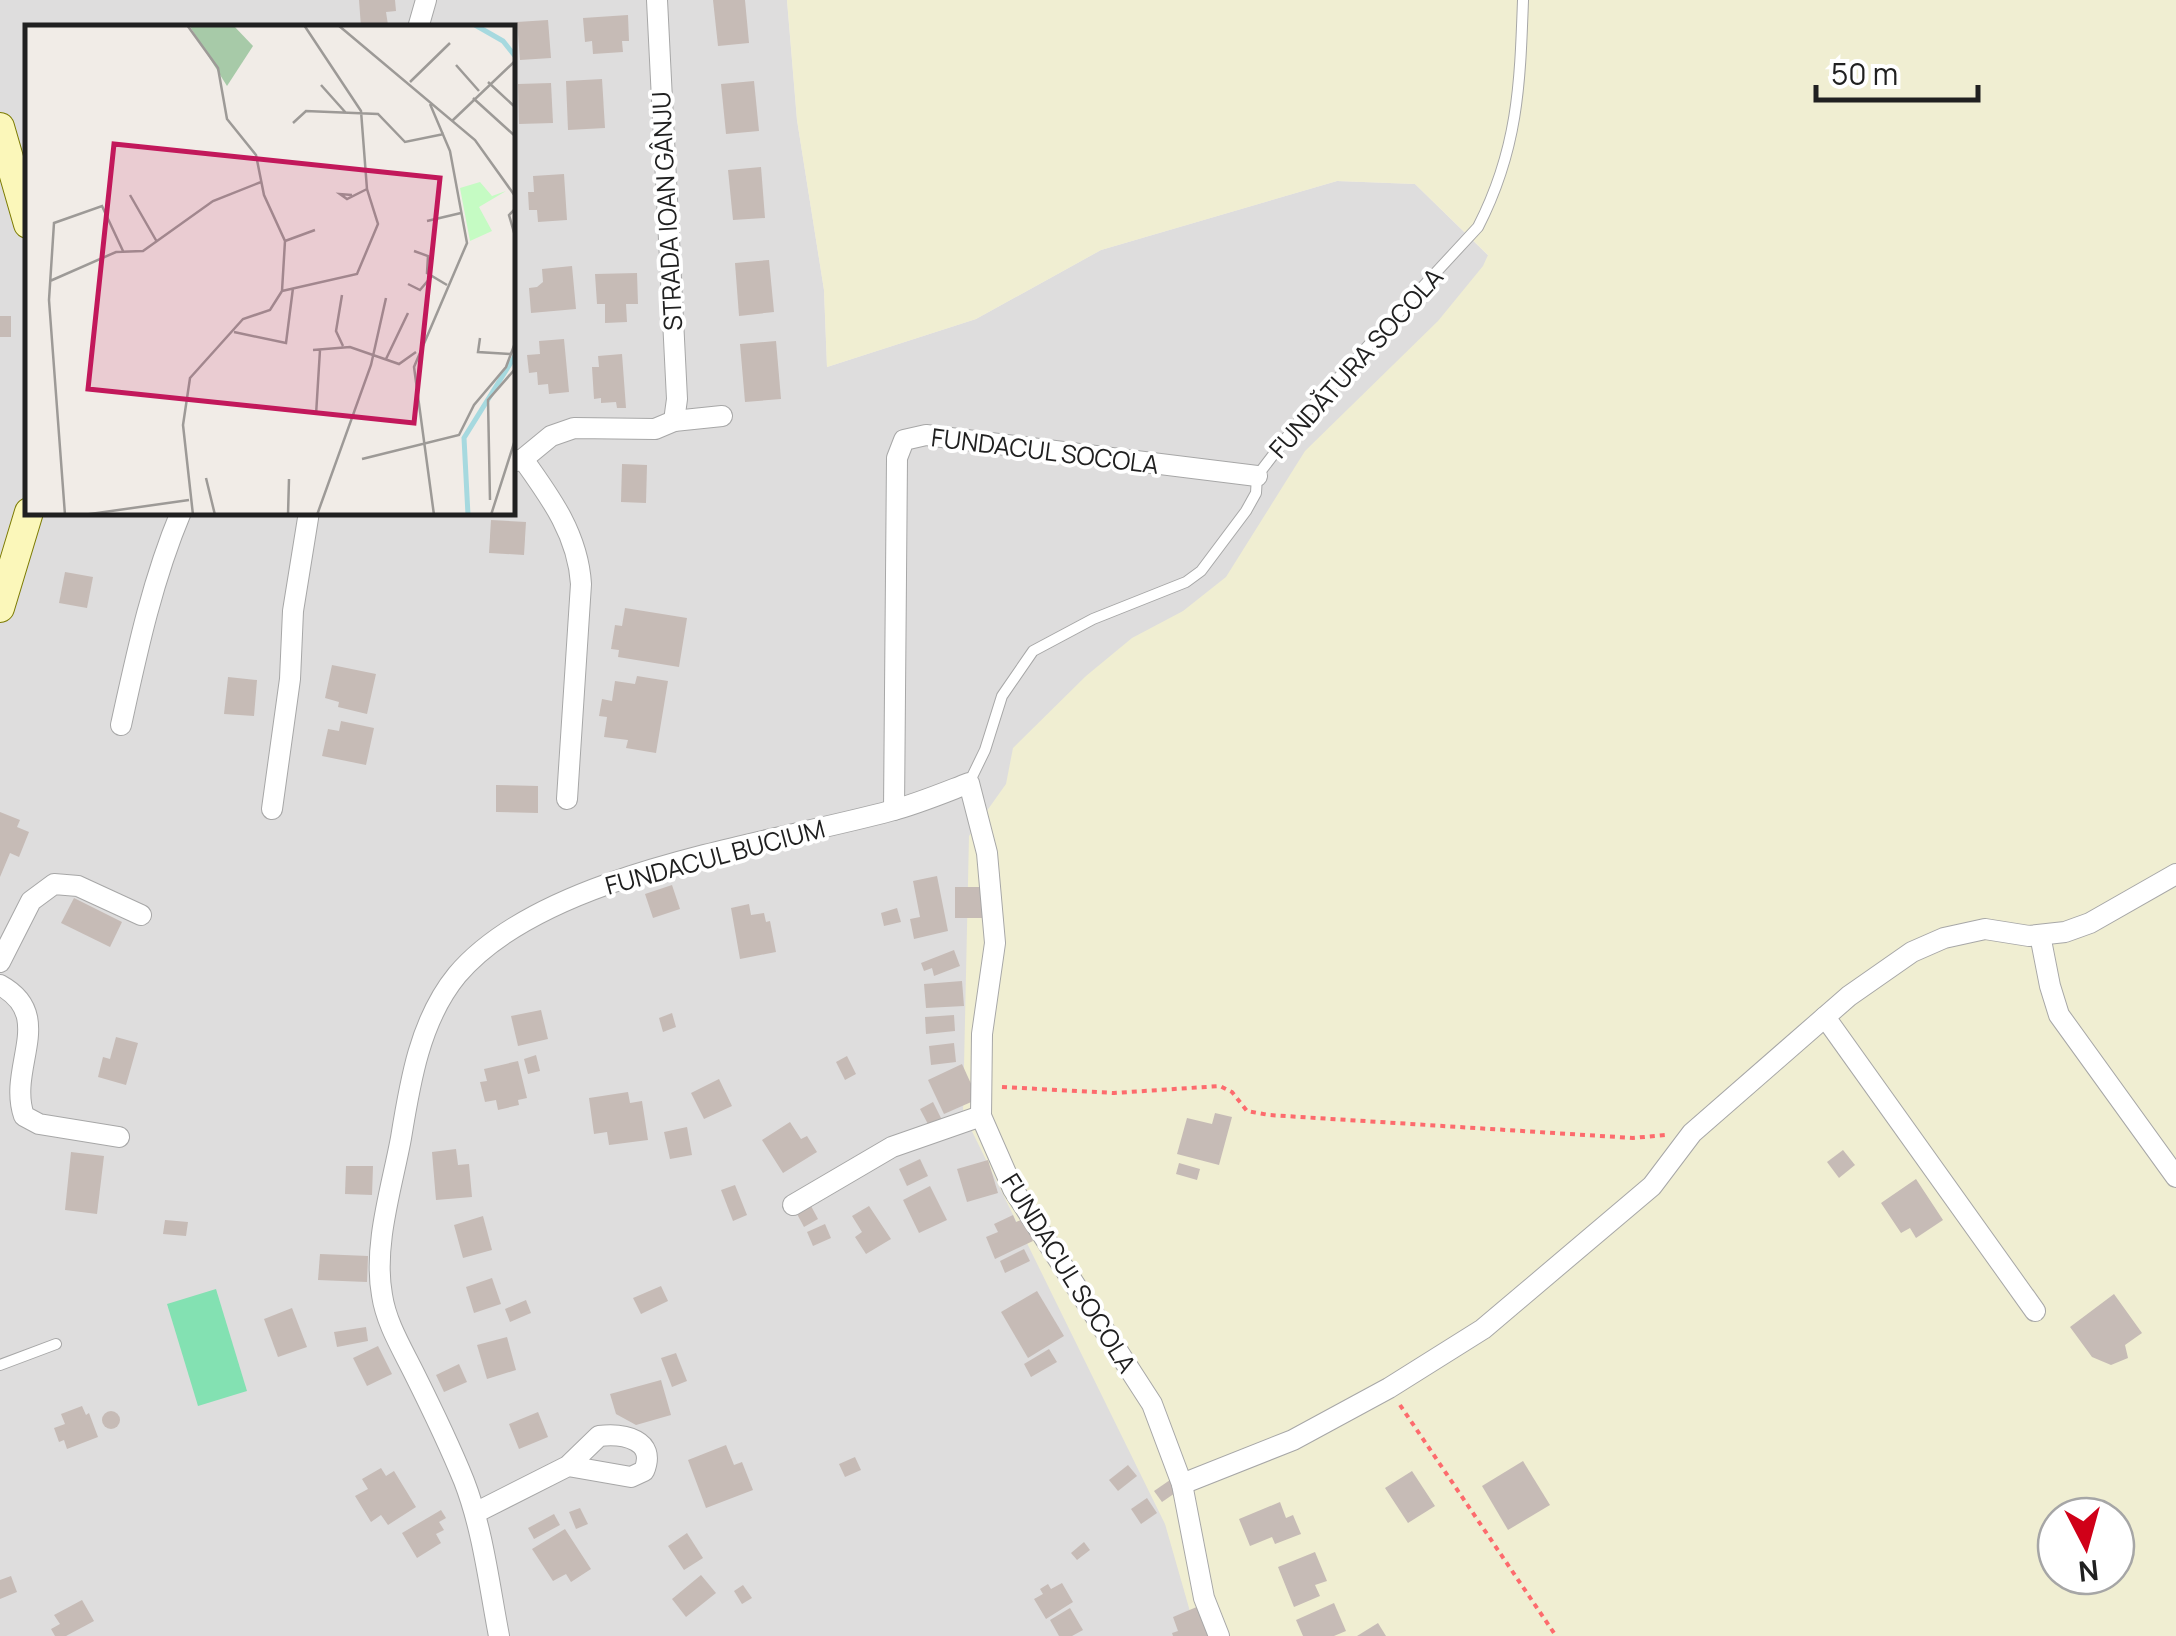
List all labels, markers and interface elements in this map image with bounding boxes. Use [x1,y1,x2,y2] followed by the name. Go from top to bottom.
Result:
[25,25,515,515] inset map
[1816,40,1978,102] scale bar
[1831,53,1898,94] text: 50 m
[643,90,690,332] street label: STRADA IOAN GÂNJU
[1261,260,1451,465] street label: FUNDĂTURA SOCOLA
[929,419,1161,482] street label: FUNDACUL SOCOLA
[601,810,829,903] street label: FUNDACUL BUCIUM
[994,1166,1145,1379] street label: FUNDACUL SOCOLA
[2036,1496,2136,1596] north arrow
[2077,1552,2101,1592] text: N

